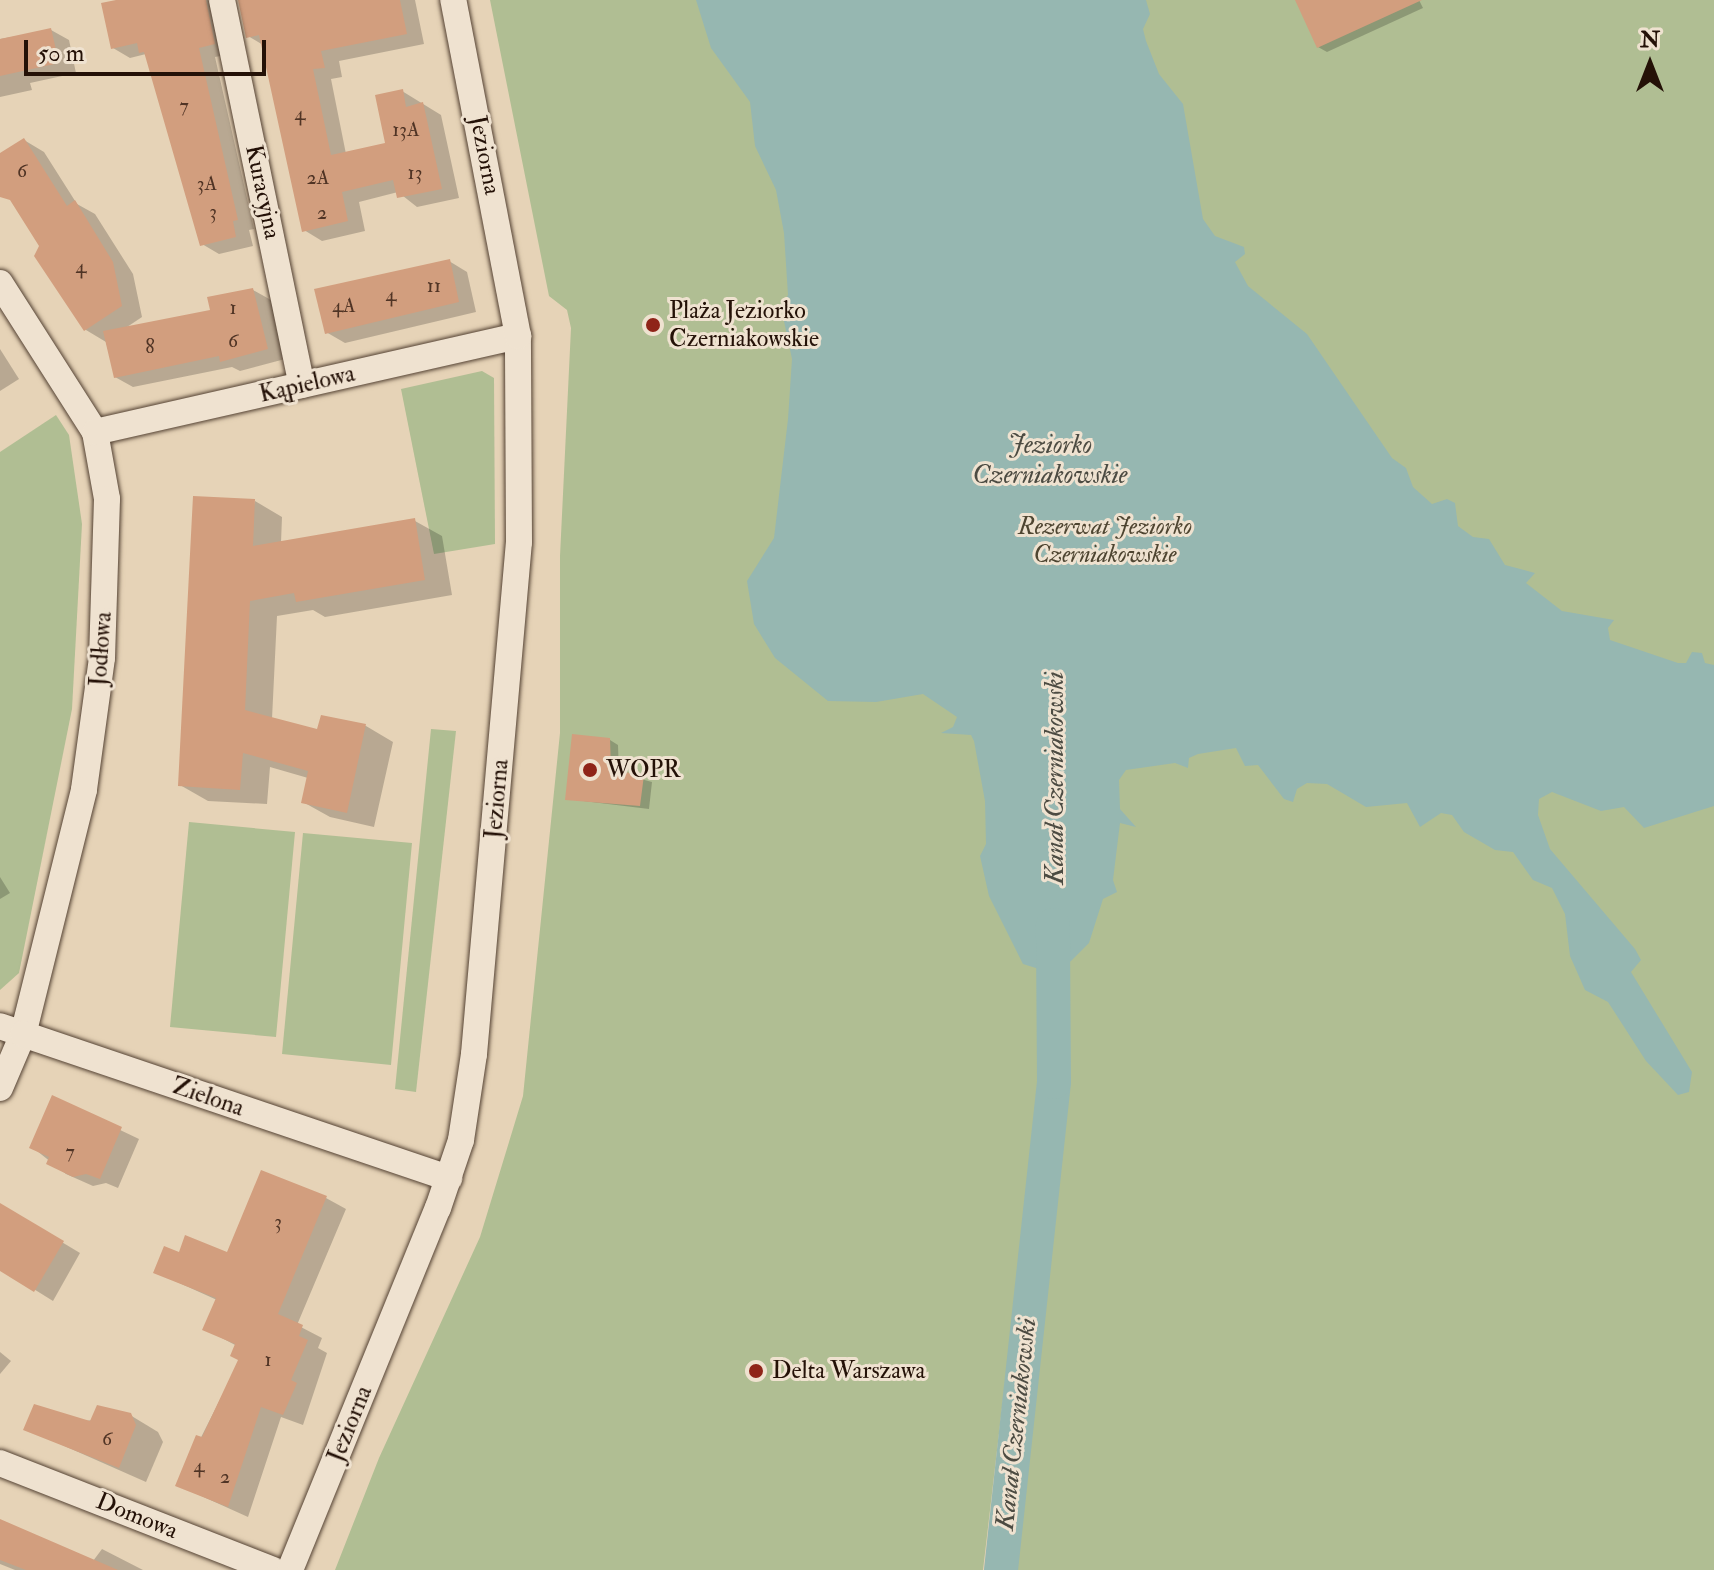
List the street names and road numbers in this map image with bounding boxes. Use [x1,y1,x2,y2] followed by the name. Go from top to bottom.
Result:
[463,113,507,197] street label: Jeziorna
[239,142,287,242] street label: Kuracyjna
[256,359,358,409] street label: Kąpielowa
[84,611,118,687] street label: Jodłowa
[479,758,515,840] street label: Jeziorna
[168,1071,248,1123] street label: Zielona
[322,1382,378,1466] street label: Jeziorna
[92,1487,182,1545] street label: Domowa

